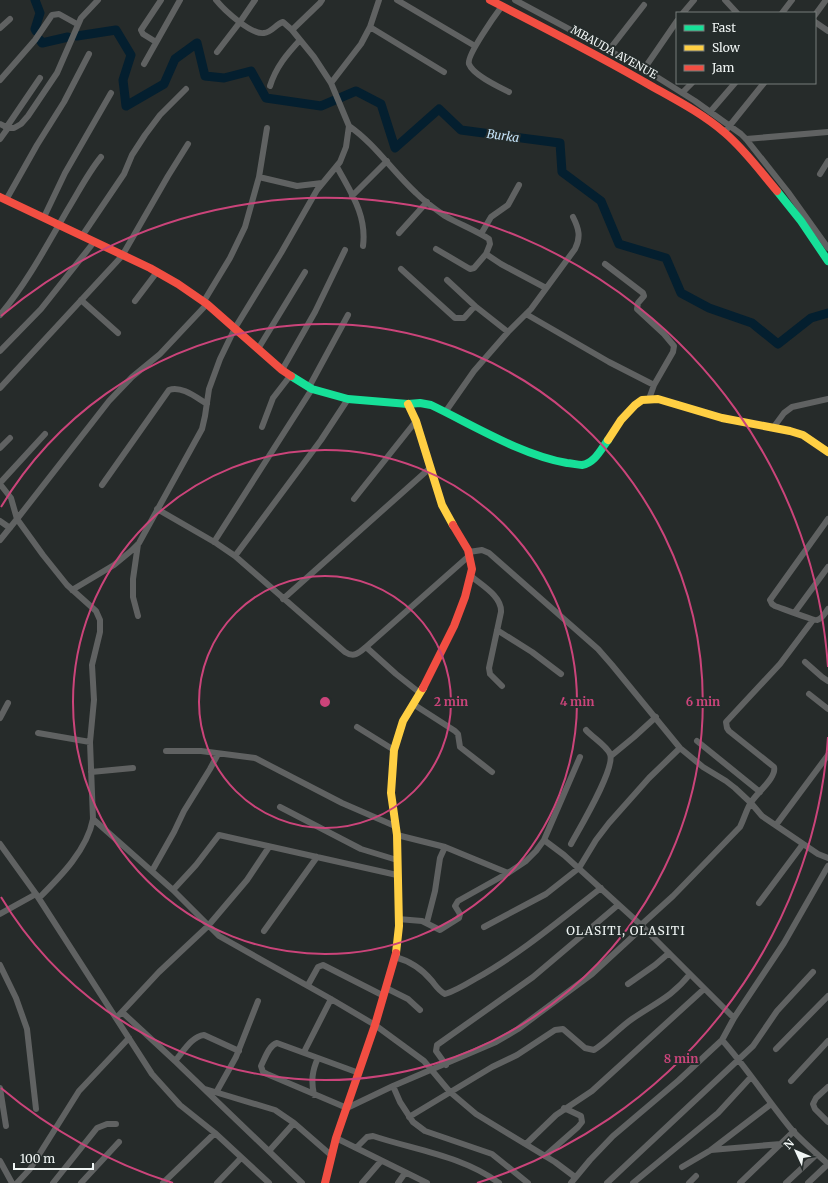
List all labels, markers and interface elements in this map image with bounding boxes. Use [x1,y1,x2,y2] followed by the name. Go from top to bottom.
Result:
[676,12,816,84] legend
[712,20,736,35] text: Fast
[568,22,660,82] street label: MBAUDA AVENUE
[712,40,741,55] text: Slow
[711,60,735,75] text: Jam
[486,126,520,145] water label: Burka
[434,694,468,709] text: 2 min
[560,694,594,709] text: 4 min
[686,694,720,709] text: 6 min
[318,695,332,709] centre of rings
[566,923,686,938] district label: OLASITI, OLASITI
[664,1051,698,1066] text: 8 min
[776,1131,816,1171] north arrow
[781,1136,797,1152] text: N
[14,1145,93,1171] scale bar
[20,1151,55,1166] text: 100 m

